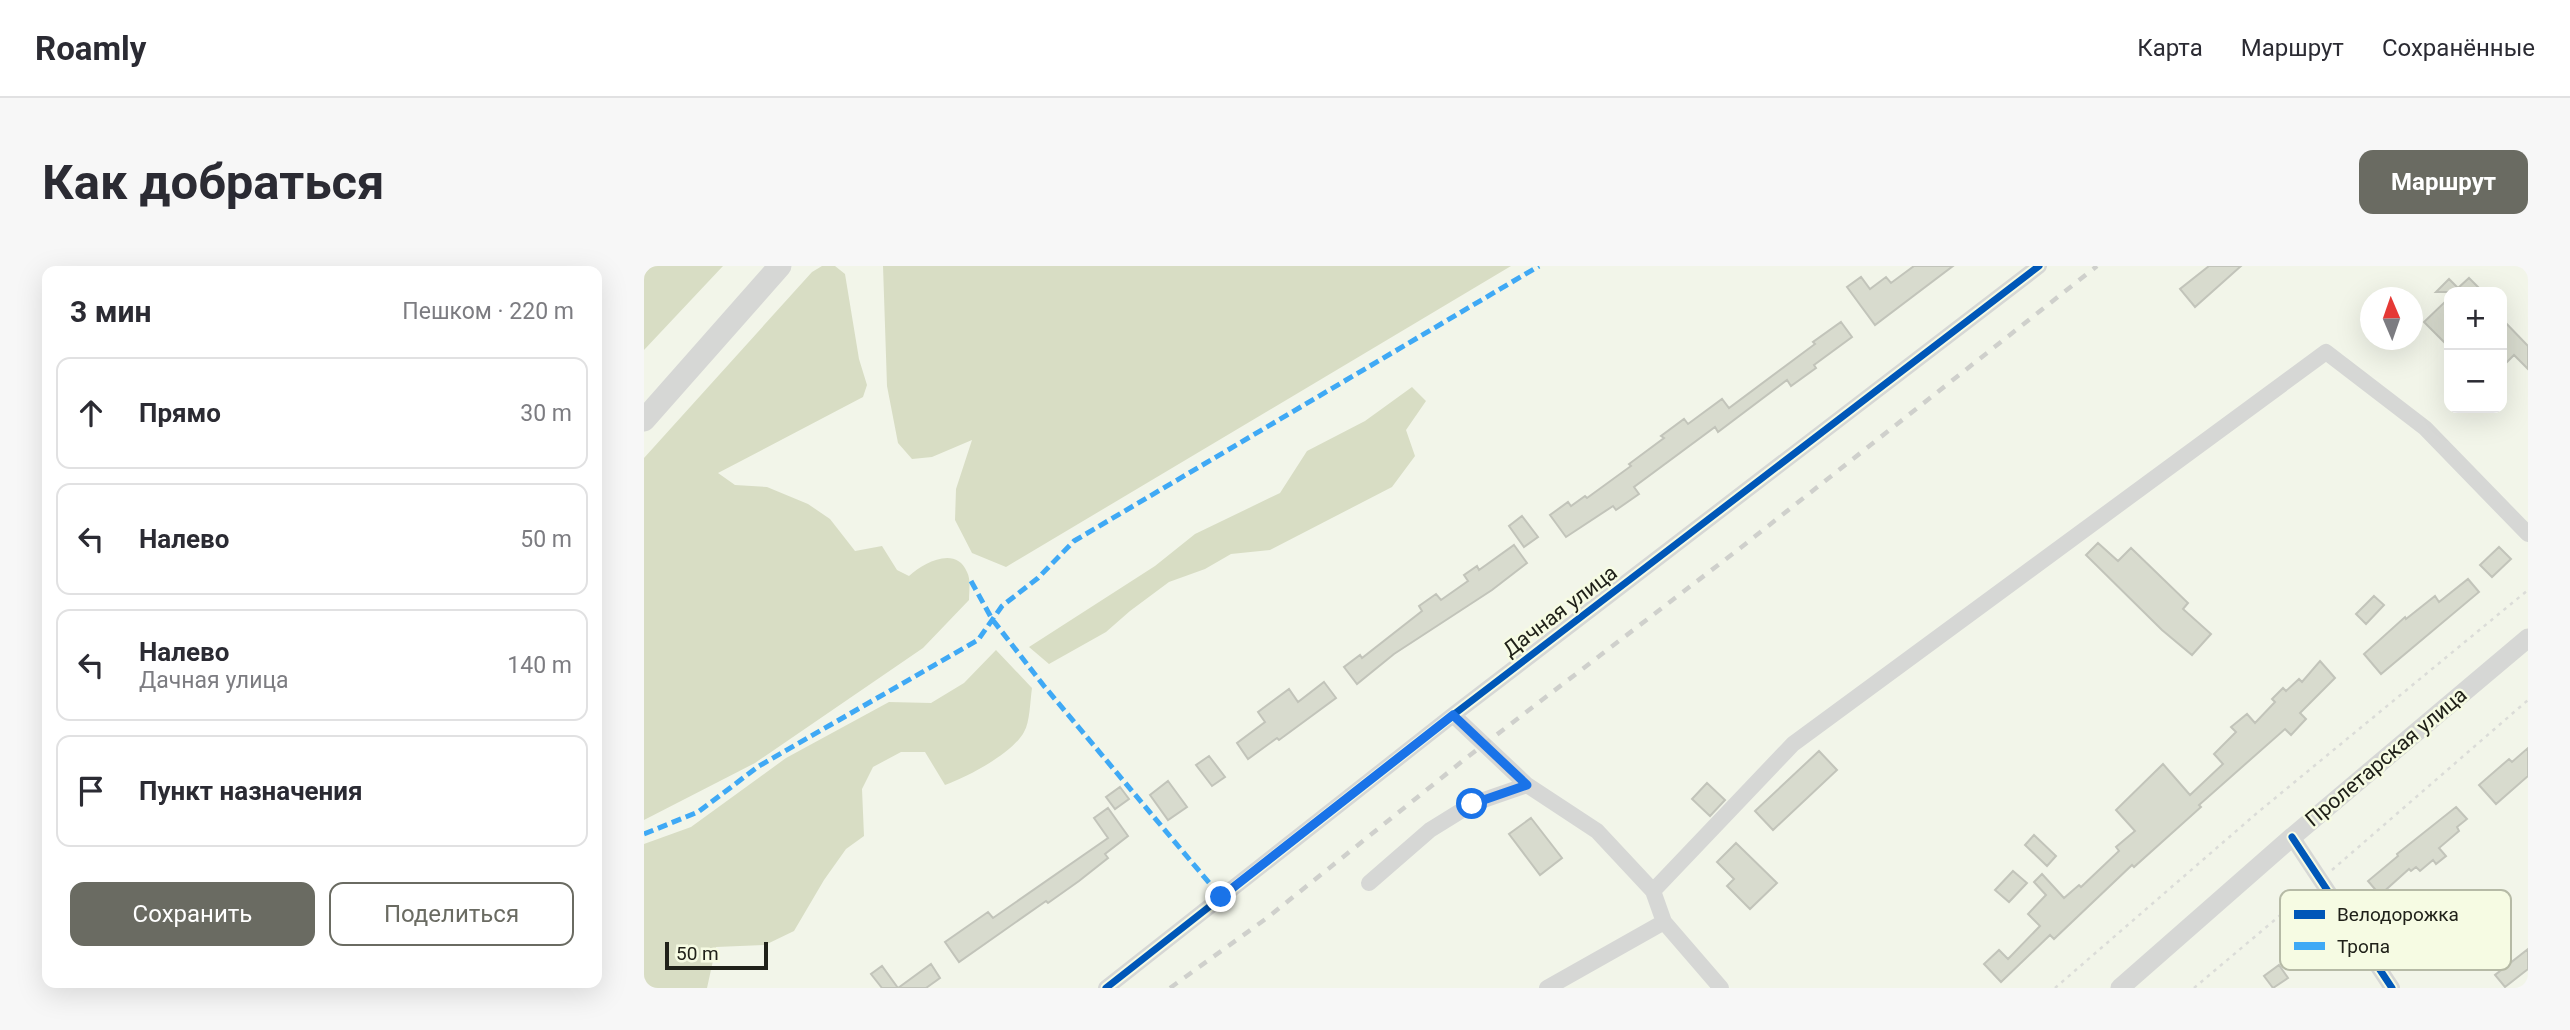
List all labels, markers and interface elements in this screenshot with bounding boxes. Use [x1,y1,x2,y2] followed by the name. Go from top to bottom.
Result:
[35,29,146,68] text: Roamly
[2137,34,2203,62] text: Карта
[2241,34,2344,62] text: Маршрут
[2382,34,2535,62] text: Сохранённые
[2359,150,2528,214] button: Маршрут
[42,154,384,211] text: Как добраться
[2360,287,2423,350] north arrow
[2444,287,2507,413] map controls
[2444,287,2507,350] button: +
[70,294,151,329] text: 3 мин
[402,298,574,325] text: Пешком · 220 m
[2444,350,2507,413] button: −
[72,394,110,432] icon: ahead
[139,398,221,428] text: Прямо
[520,400,572,427] text: 30 m
[72,520,110,558] icon: left
[139,524,229,554] text: Налево
[520,526,572,553] text: 50 m
[1498,560,1622,662] street label: Дачная улица
[139,637,229,667] text: Налево
[72,646,110,684] icon: left
[507,652,572,679] text: 140 m
[139,667,289,694] text: Дачная улица
[2301,683,2471,831] street label: Пролетарская улица
[72,772,110,810] icon: arrive
[139,776,363,806] text: Пункт назначения
[1456,788,1487,819] route start
[1205,881,1236,912] route end
[70,882,315,946] button: Сохранить
[329,882,574,946] button: Поделиться
[2280,890,2511,970] legend
[2337,903,2459,926] text: Велодорожка
[2337,935,2390,958] text: Тропа
[665,939,768,971] scale bar
[676,942,719,965] text: 50 m

